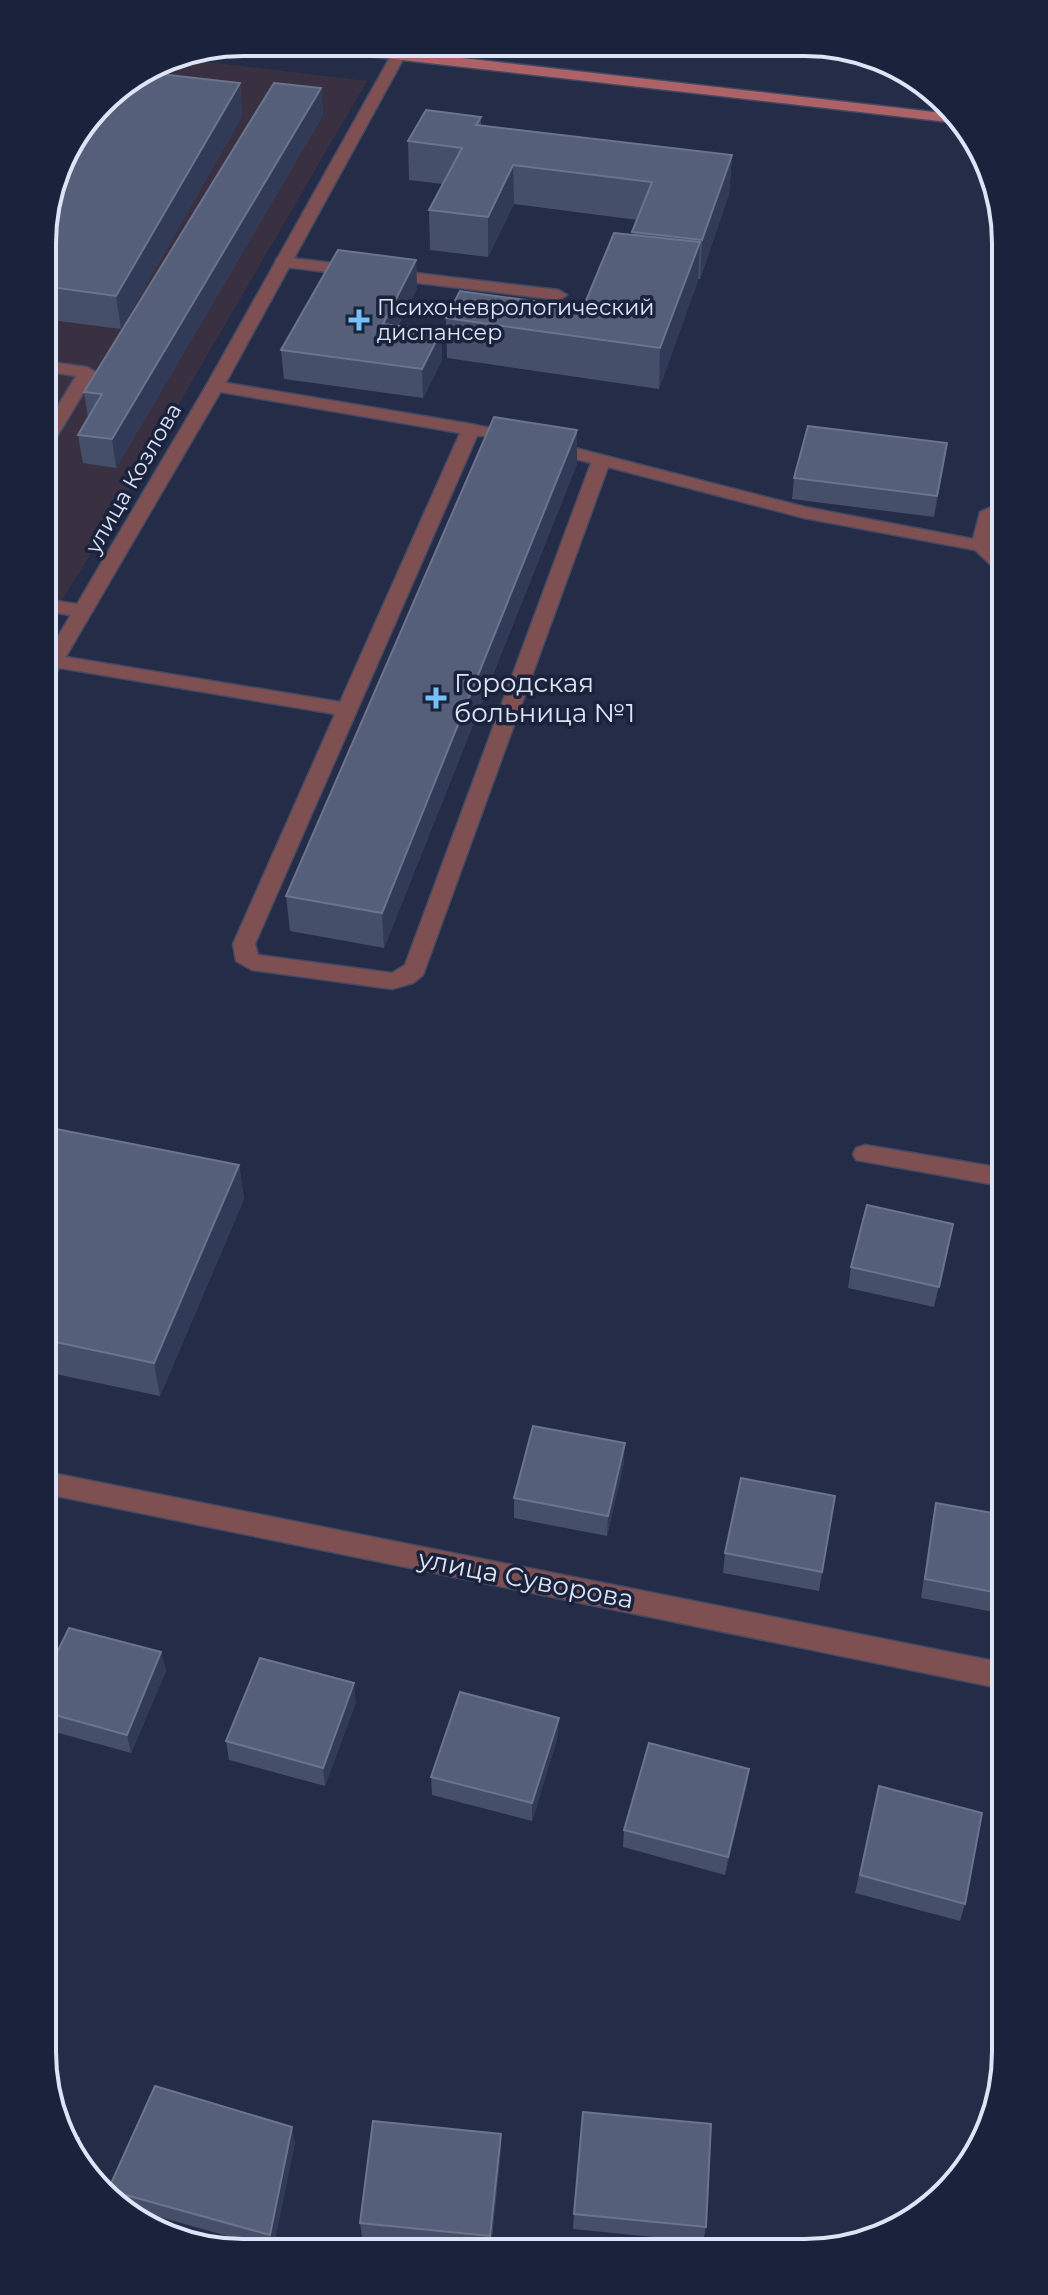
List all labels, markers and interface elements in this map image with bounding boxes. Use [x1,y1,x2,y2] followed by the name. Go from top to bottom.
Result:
[377,294,654,346] place label: Психоневрологический диспансер
[348,309,370,331] marker: Психоневрологический диспансер
[79,398,187,559] street label: улица Козлова
[454,667,635,729] place label: Городская больница №1
[425,687,447,709] marker: Городская больница №1
[415,1542,636,1616] street label: улица Суворова

